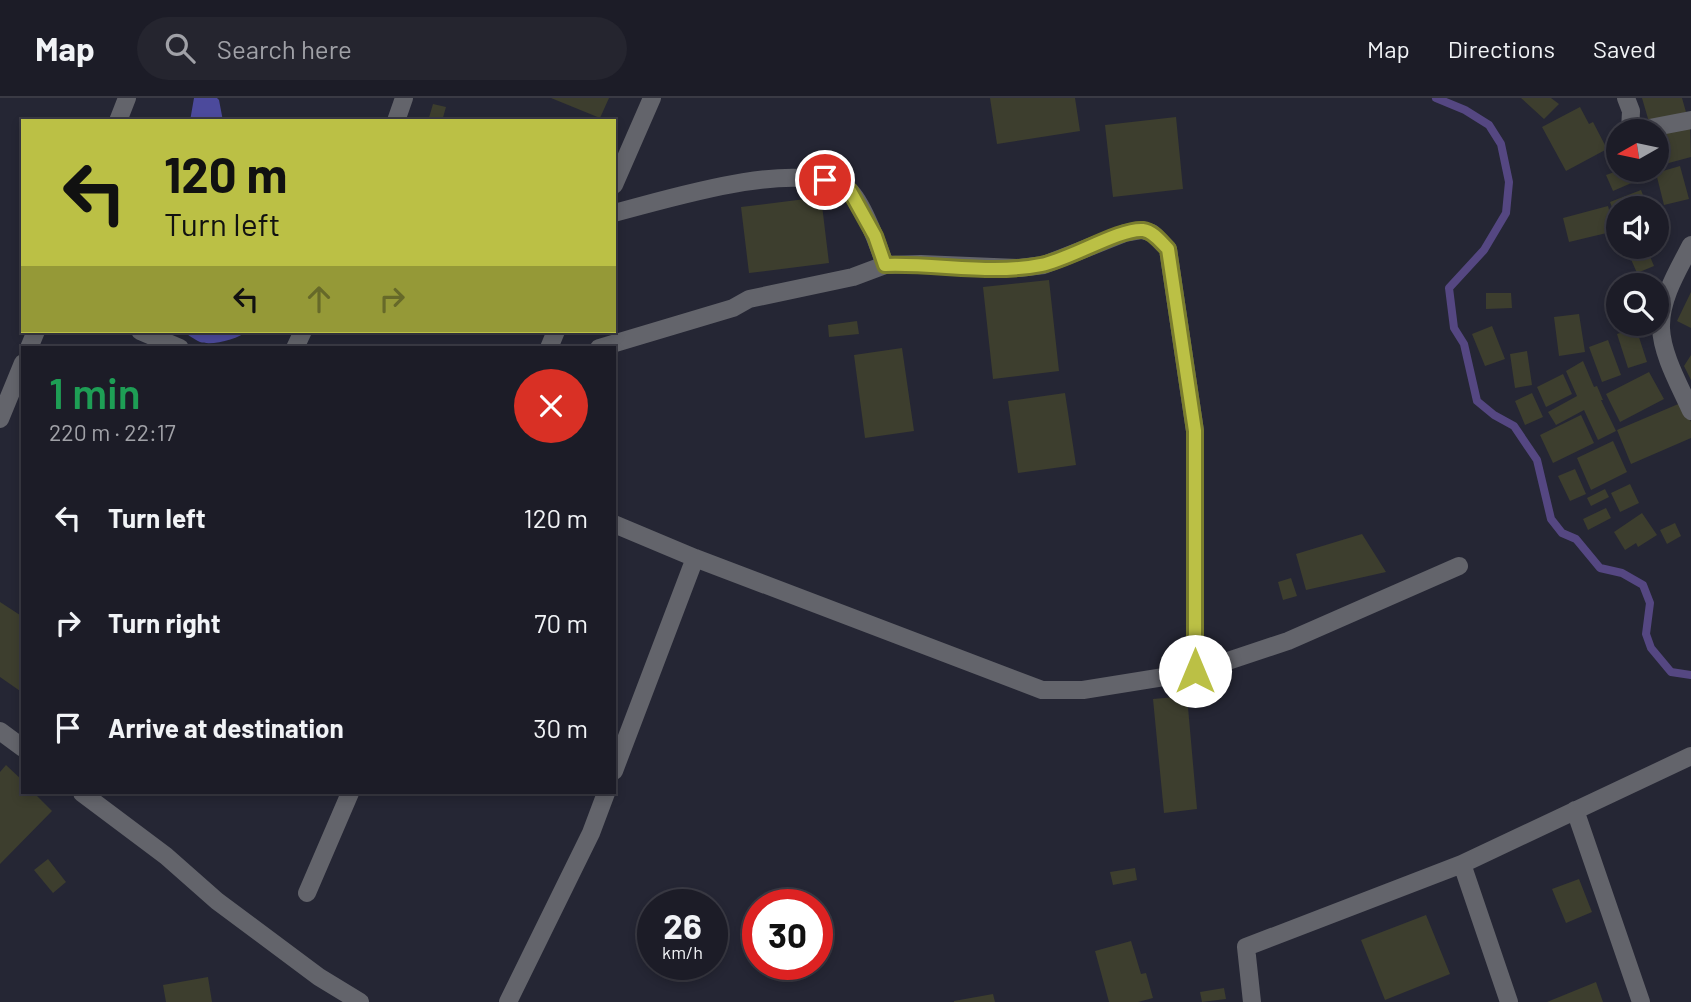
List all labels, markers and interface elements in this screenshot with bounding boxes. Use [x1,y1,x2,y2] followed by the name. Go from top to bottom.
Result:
[137,17,627,80] search box
[35,28,95,68] text: Map
[161,29,199,67] icon: search
[217,33,352,64] text: Search here
[1367,34,1410,63] text: Map
[1448,34,1555,63] text: Directions
[1593,34,1656,63] text: Saved
[1606,119,1670,182] north arrow
[1606,119,1669,336] map controls
[164,144,287,203] text: 120 m
[49,147,140,238] icon: left
[795,150,855,210] pin
[806,161,844,199] icon: arrive
[1606,196,1669,259] button: sound
[164,204,281,242] text: Turn left
[1606,273,1669,336] button: search
[227,280,265,318] icon: left
[300,280,338,318] icon: ahead
[373,280,411,318] icon: right
[49,367,141,417] text: 1 min
[514,369,588,443] button: close
[49,418,176,446] text: 220 m · 22:17
[49,499,87,537] icon: left
[108,502,206,533] text: Turn left
[524,502,588,533] text: 120 m
[49,604,87,642] icon: right
[108,607,221,638] text: Turn right
[534,607,588,638] text: 70 m
[1158,634,1232,708] position arrow
[49,709,87,747] icon: arrive
[108,712,344,743] text: Arrive at destination
[533,712,588,743] text: 30 m
[742,889,833,980] speed limit sign: 30
[663,904,702,946] text: 26
[662,941,703,963] text: km/h

